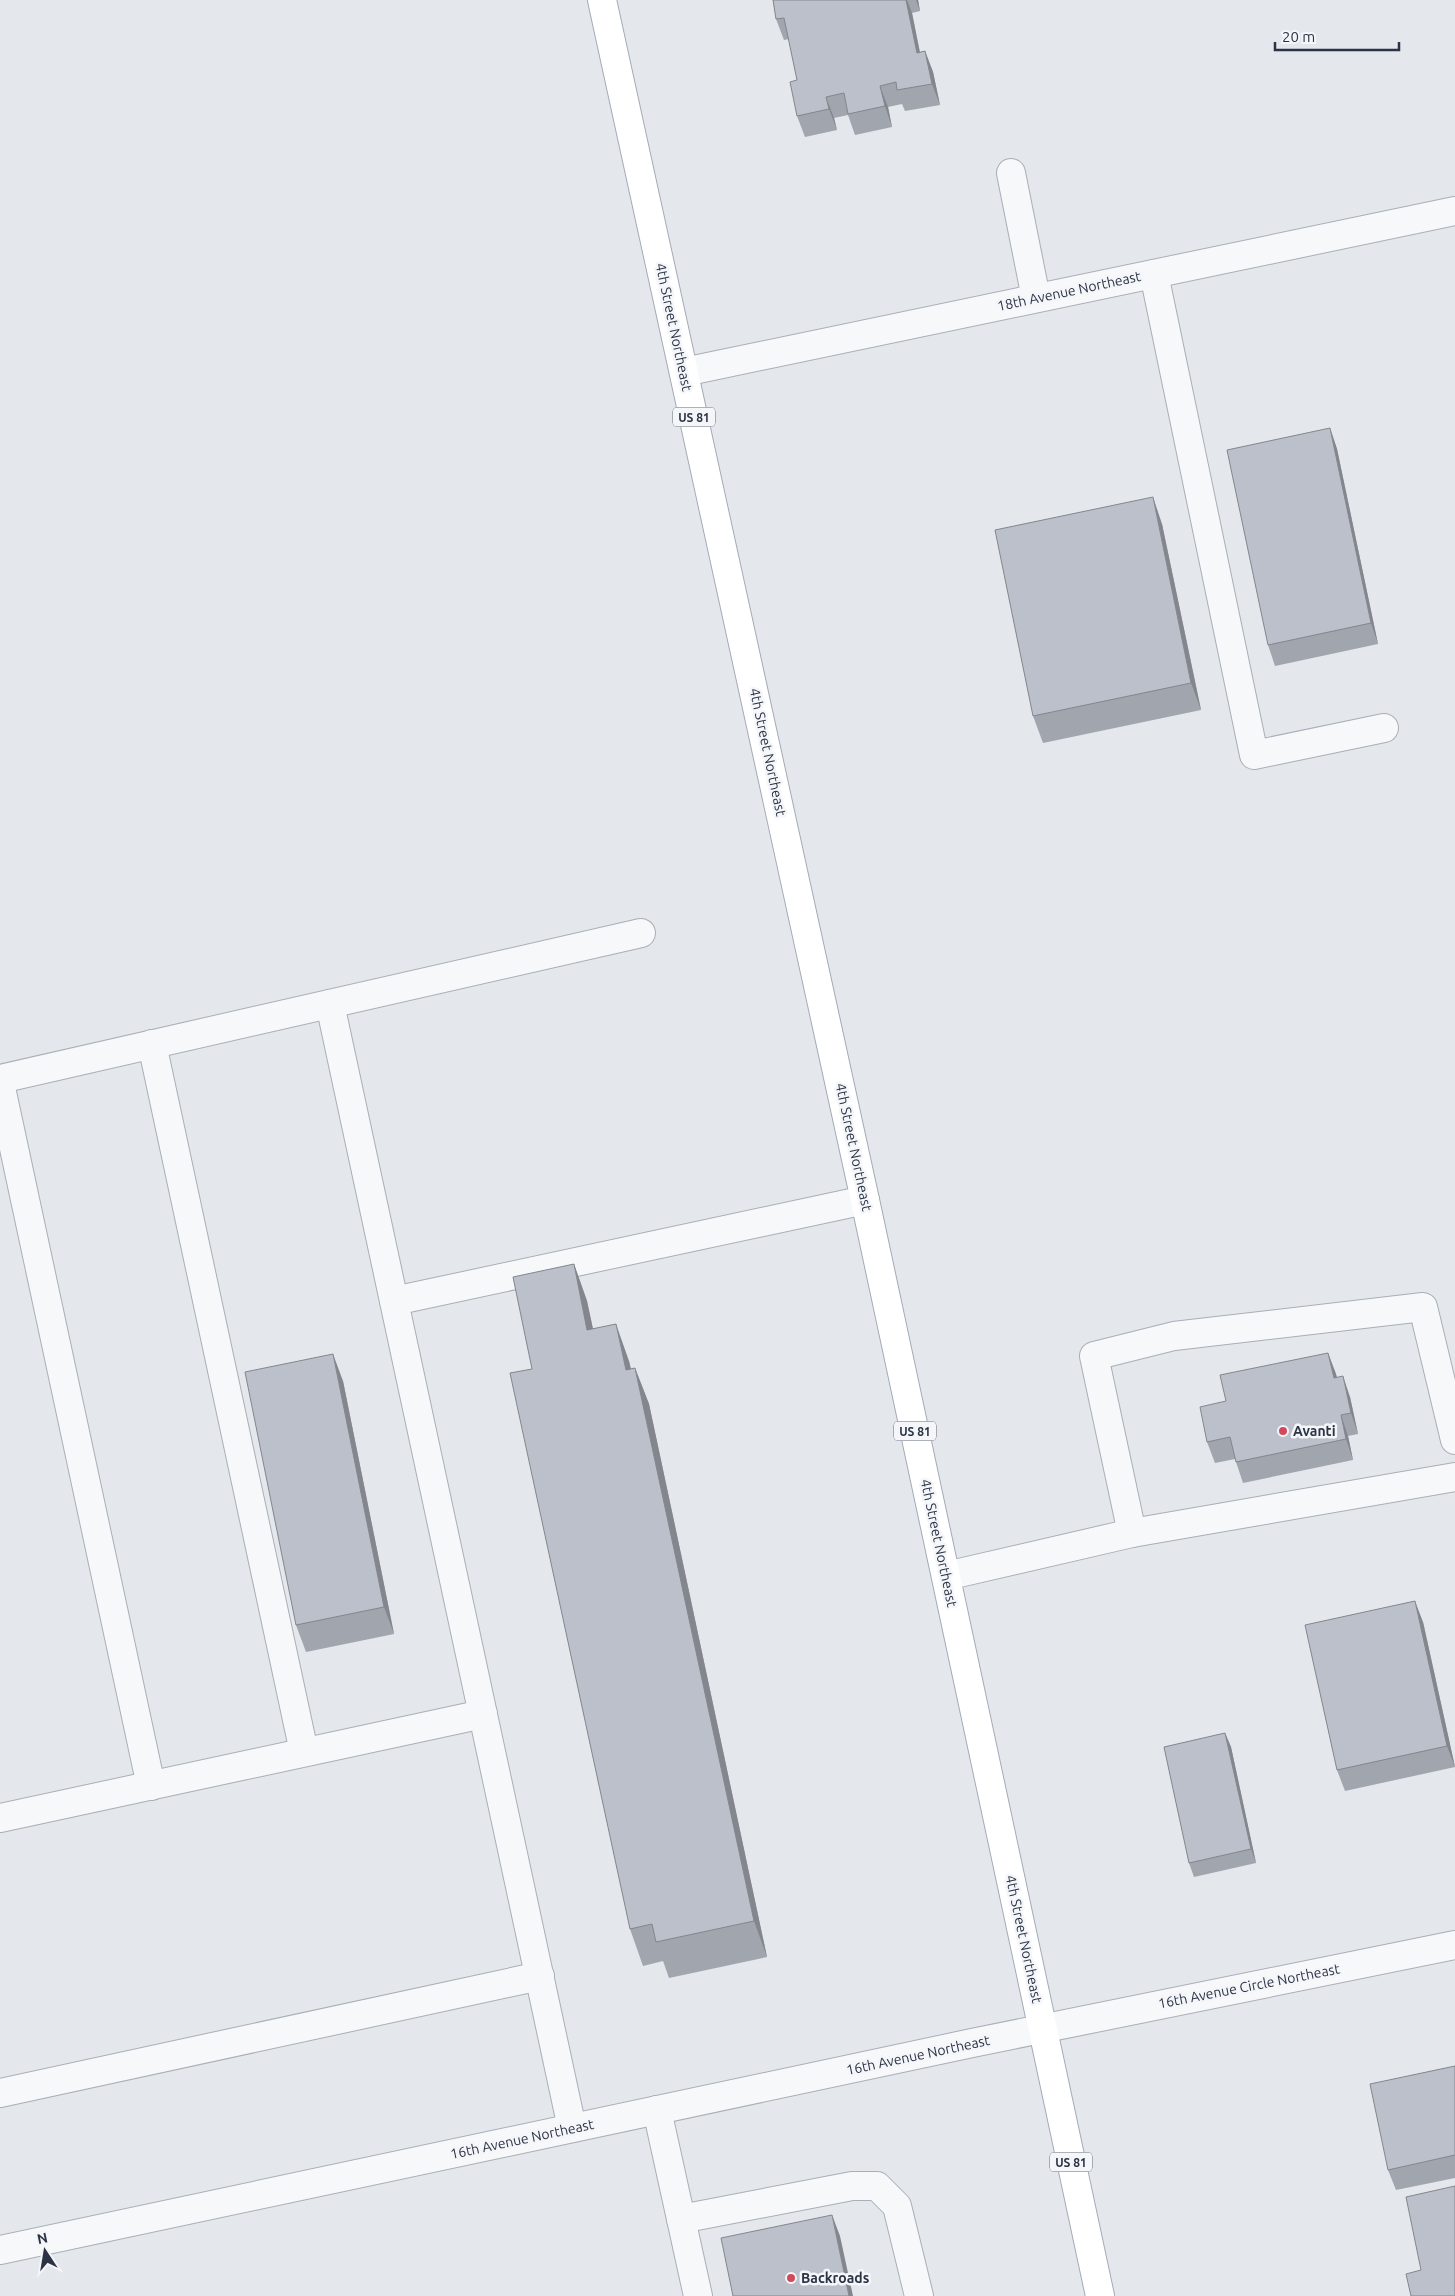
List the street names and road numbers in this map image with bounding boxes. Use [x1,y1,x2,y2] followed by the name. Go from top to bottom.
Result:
[653,262,695,393] street label: 4th Street Northeast
[996,268,1143,314] street label: 18th Avenue Northeast
[673,408,715,427] road number: US 81
[747,687,789,818] street label: 4th Street Northeast
[833,1082,875,1213] street label: 4th Street Northeast
[894,1422,936,1440] road number: US 81
[918,1478,960,1609] street label: 4th Street Northeast
[1003,1874,1045,2005] street label: 4th Street Northeast
[1157,1960,1342,2011] street label: 16th Avenue Circle Northeast
[845,2032,992,2078] street label: 16th Avenue Northeast
[449,2116,596,2162] street label: 16th Avenue Northeast
[1050,2152,1092,2172] road number: US 81

